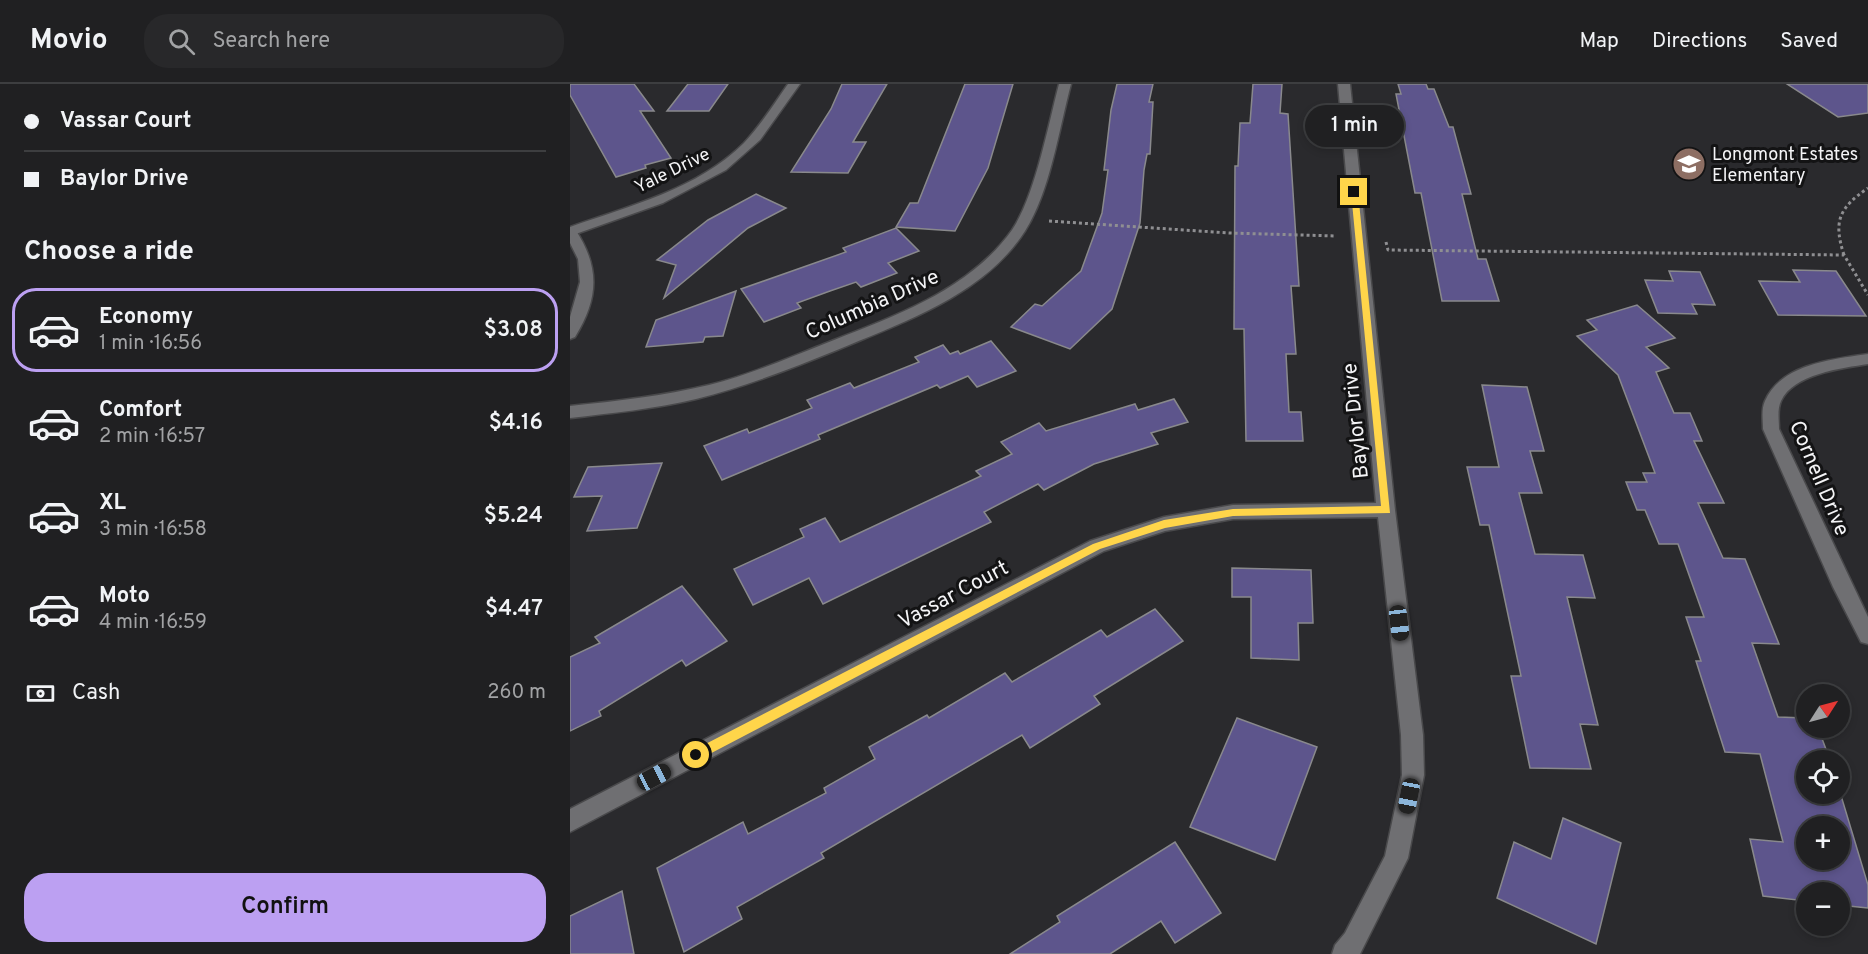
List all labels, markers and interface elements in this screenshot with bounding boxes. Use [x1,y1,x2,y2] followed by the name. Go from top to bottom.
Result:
[144,14,564,68] search box
[30,23,108,59] text: Movio
[165,25,198,58] icon: search
[213,28,330,55] text: Search here
[1579,28,1619,55] text: Map
[1652,28,1747,55] text: Directions
[1780,28,1838,55] text: Saved
[1304,105,1404,147] callout: 1 min
[60,108,191,135] text: Vassar Court
[1331,113,1378,139] text: 1 min
[631,143,714,199] street label: Yale Drive
[1712,144,1858,188] place label: Longmont Estates Elementary
[1671,146,1707,182] school or university icon: Longmont Estates Elementary
[60,166,188,193] text: Baylor Drive
[1340,178,1367,205] route end
[24,235,194,269] text: Choose a ride
[802,264,944,347] street label: Columbia Drive
[27,303,81,357] icon: car
[99,304,193,331] text: Economy
[484,317,543,344] text: $3.08
[99,331,202,357] text: 1 min · 16:56
[1337,362,1376,480] street label: Baylor Drive
[27,396,81,450] icon: car
[99,397,182,424] text: Comfort
[489,410,543,437] text: $4.16
[1782,417,1855,540] street label: Cornell Drive
[99,424,205,450] text: 2 min · 16:57
[27,489,81,543] icon: car
[99,490,126,517] text: XL
[484,503,543,530] text: $5.24
[99,517,207,543] text: 3 min · 16:58
[894,555,1013,636] street label: Vassar Court
[27,582,81,636] icon: car
[99,583,150,610] text: Moto
[485,596,543,623] text: $4.47
[1388,604,1410,642] car
[99,610,207,636] text: 4 min · 16:59
[24,677,57,710] icon: cash
[72,680,121,707] text: Cash
[487,680,546,706] text: 260 m
[1796,684,1850,738] north arrow
[1796,684,1850,936] map controls
[682,741,709,768] route start
[1796,750,1850,804] button: locate
[634,761,674,793] car
[1397,777,1421,815] car
[1796,816,1850,870] button: +
[24,873,546,942] button: Confirm
[1796,882,1850,936] button: −

